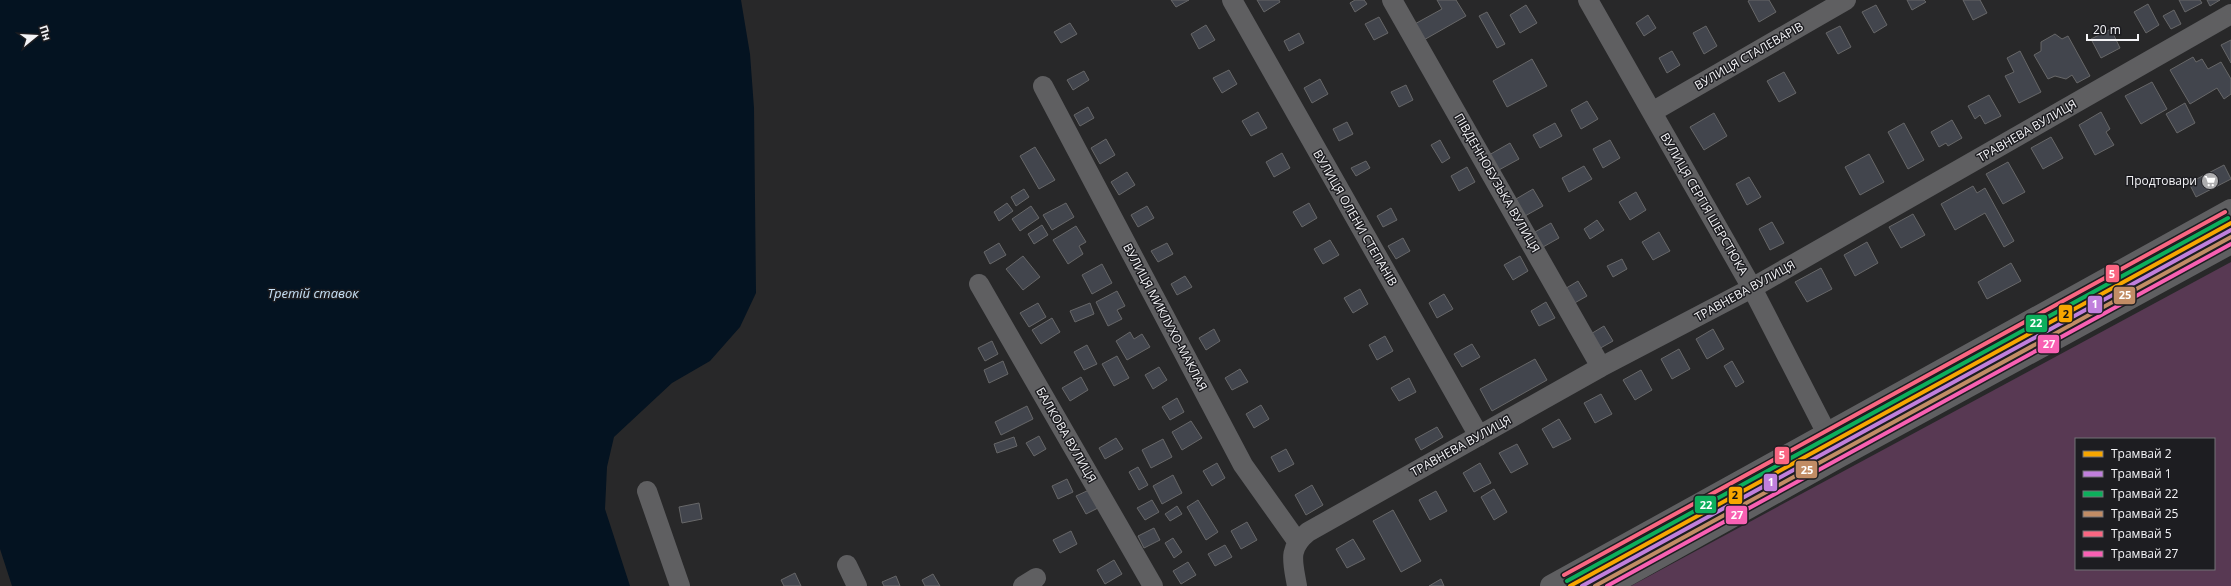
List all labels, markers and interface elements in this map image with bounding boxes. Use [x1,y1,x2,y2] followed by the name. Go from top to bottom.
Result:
[16,16,56,56] north arrow
[2087,16,2138,42] scale bar
[1691,17,1806,94] street label: ВУЛИЦЯ СТАЛЕВАРІВ
[2093,21,2121,38] text: 20 m
[36,23,56,42] text: Пн
[1974,95,2080,166] street label: ТРАВНЕВА ВУЛИЦЯ
[1451,110,1544,256] street label: ПІВДЕННОБУЗЬКА ВУЛИЦЯ
[1657,129,1752,278] street label: ВУЛИЦЯ СЕРГІЯ ШЕРСТЮКА
[1309,146,1402,289] street label: ВУЛИЦЯ ОЛЕНИ СТЕПАНІВ
[2200,171,2220,191] supermarket icon: Продтовари
[2125,172,2197,189] place label: Продтовари
[1119,240,1212,394] street label: ВУЛИЦЯ МИКЛУХО-МАКЛАЯ
[1692,256,1798,325] street label: ТРАВНЕВА ВУЛИЦЯ
[2105,264,2120,283] line badge: 5
[2109,266,2115,281] text: 5
[267,284,359,302] water label: Третій ставок
[2113,286,2136,305] line badge: 25
[2119,287,2131,302] text: 25
[2087,295,2103,314] line badge: 1
[2092,296,2098,311] text: 1
[2058,304,2073,323] line badge: 2
[2063,306,2069,321] text: 2
[2025,314,2048,333] line badge: 22
[2030,315,2042,330] text: 22
[2037,334,2060,354] line badge: 27
[2043,336,2055,351] text: 27
[1032,384,1101,486] street label: БАЛКОВА ВУЛИЦЯ
[1408,411,1514,480] street label: ТРАВНЕВА ВУЛИЦЯ
[2075,438,2215,570] legend
[2111,445,2172,462] text: Трамвай 2
[1774,446,1790,465] line badge: 5
[1779,447,1785,462] text: 5
[1795,460,1818,479] line badge: 25
[1801,462,1813,477] text: 25
[2111,465,2172,482] text: Трамвай 1
[1763,473,1778,492] line badge: 1
[1768,474,1774,489] text: 1
[2111,485,2179,502] text: Трамвай 22
[1728,486,1743,505] line badge: 2
[1732,487,1738,502] text: 2
[1694,495,1717,514] line badge: 22
[1700,497,1712,512] text: 22
[1725,505,1748,525] line badge: 27
[2111,505,2179,522] text: Трамвай 25
[1731,507,1743,522] text: 27
[2111,525,2172,542] text: Трамвай 5
[2111,545,2179,562] text: Трамвай 27

